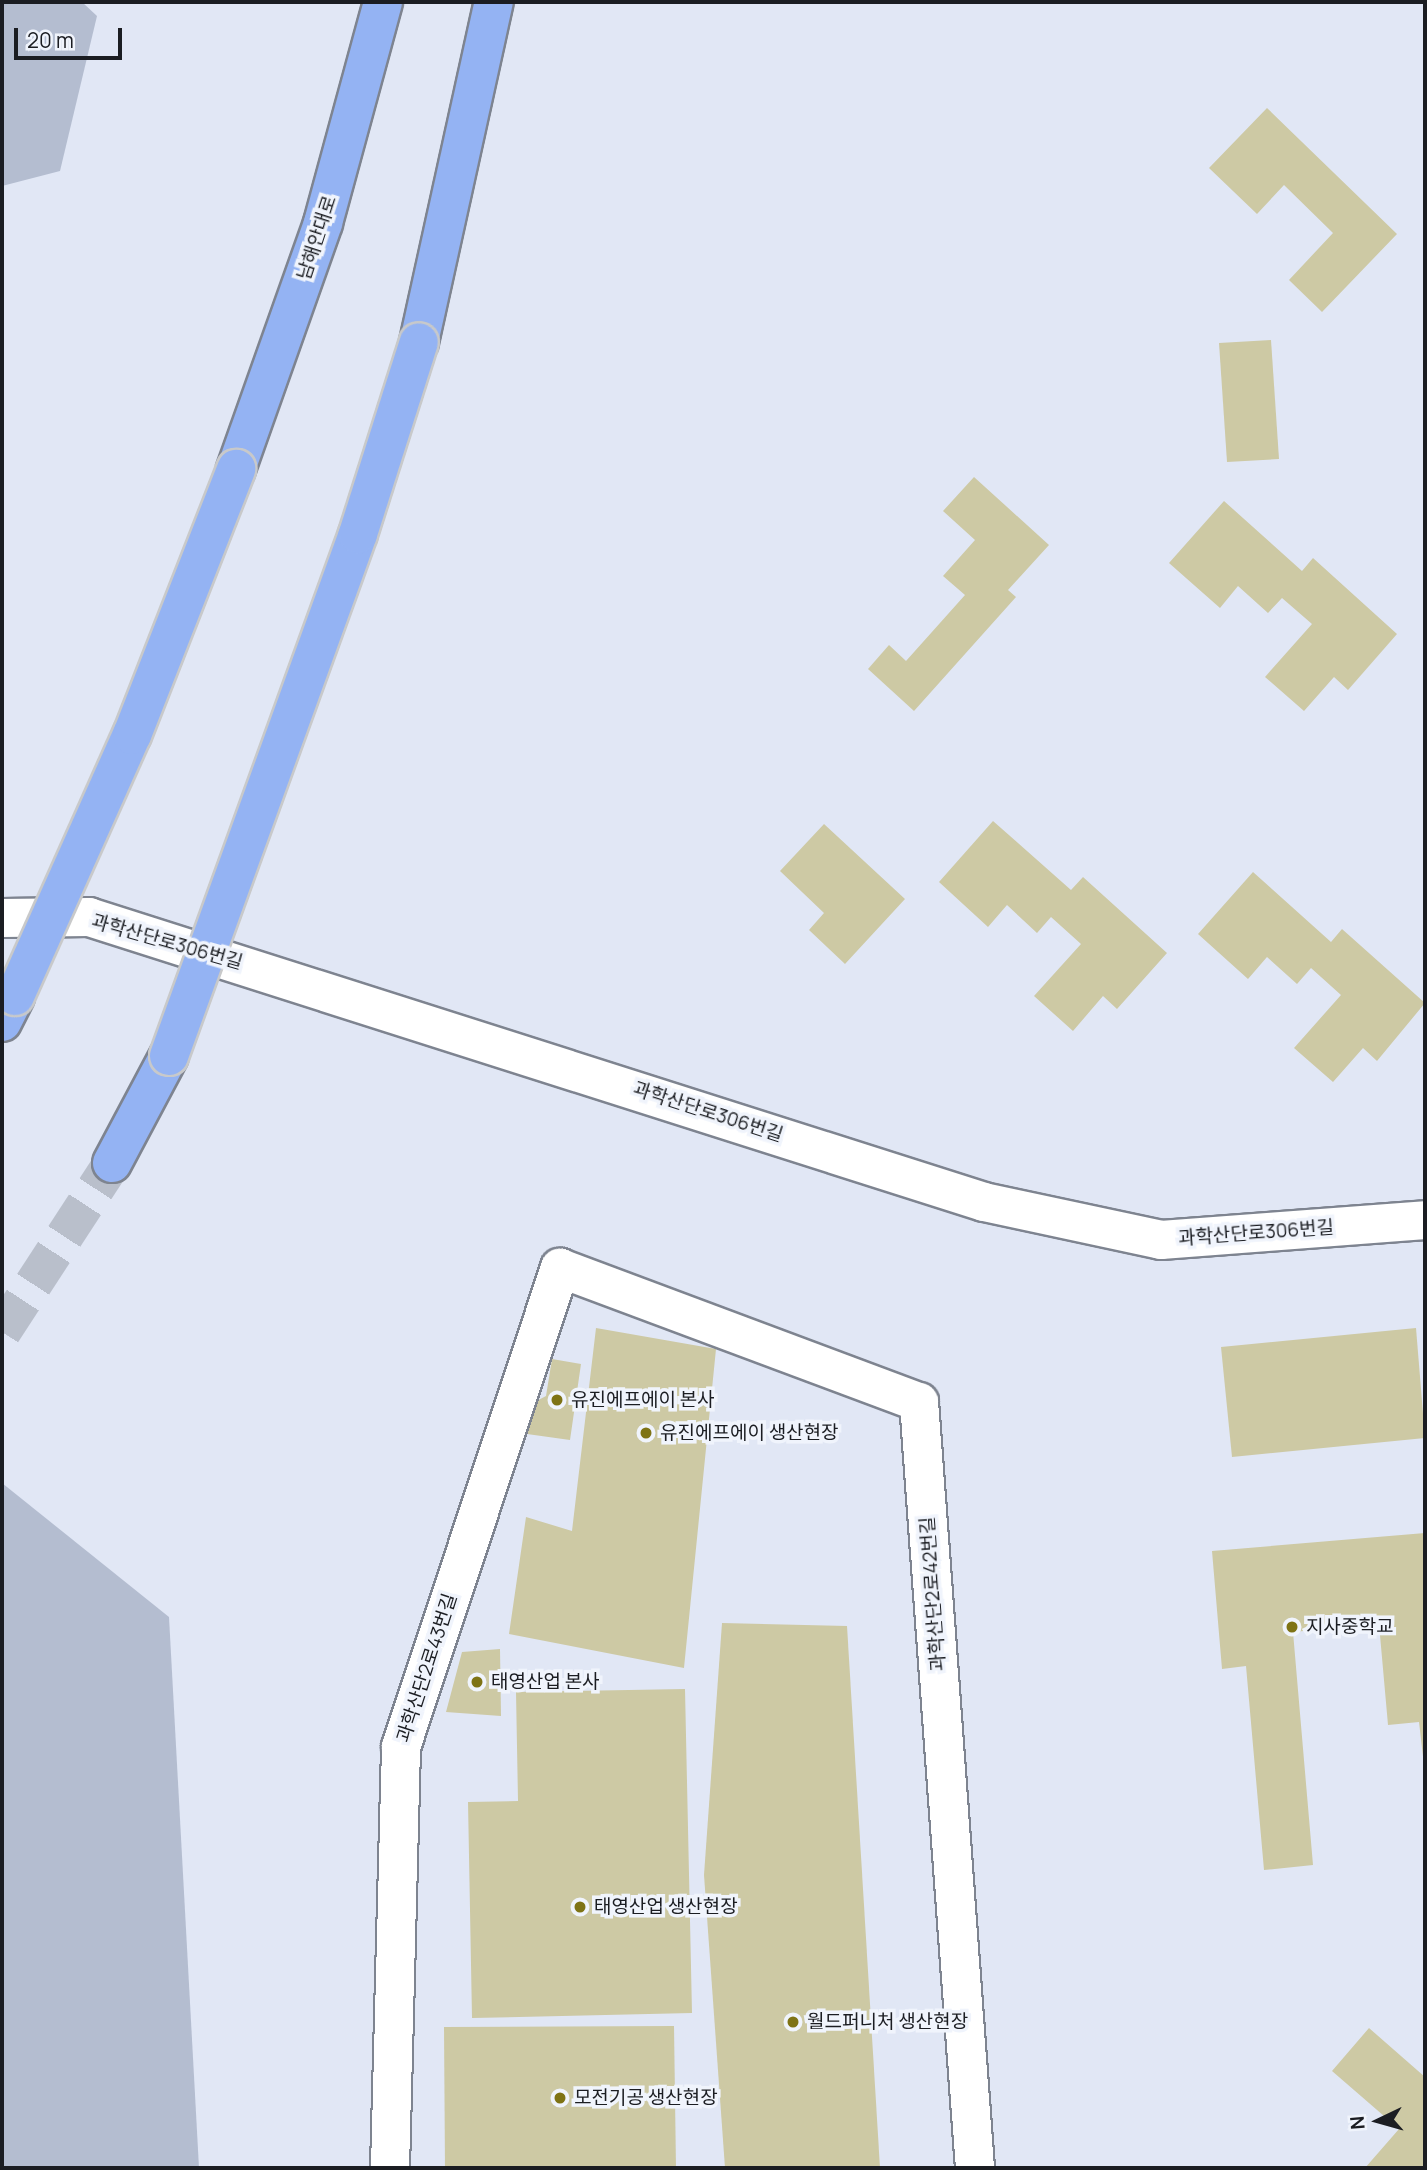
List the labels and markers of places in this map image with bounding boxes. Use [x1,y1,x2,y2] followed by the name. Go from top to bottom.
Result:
[571,1389,715,1411] place label: 유진에프에이 본사
[549,1392,565,1408] marker: 유진에프에이 본사
[660,1422,839,1444] place label: 유진에프에이 생산현장
[638,1425,654,1441] marker: 유진에프에이 생산현장
[1306,1616,1393,1638] place label: 지사중학교
[1284,1619,1300,1635] marker: 지사중학교
[491,1671,600,1693] place label: 태영산업 본사
[469,1674,485,1690] marker: 태영산업 본사
[594,1896,738,1918] place label: 태영산업 생산현장
[572,1899,588,1915] marker: 태영산업 생산현장
[807,2011,968,2033] place label: 월드퍼니처 생산현장
[785,2014,801,2030] marker: 월드퍼니처 생산현장
[574,2087,718,2109] place label: 모전기공 생산현장
[552,2090,568,2106] marker: 모전기공 생산현장

